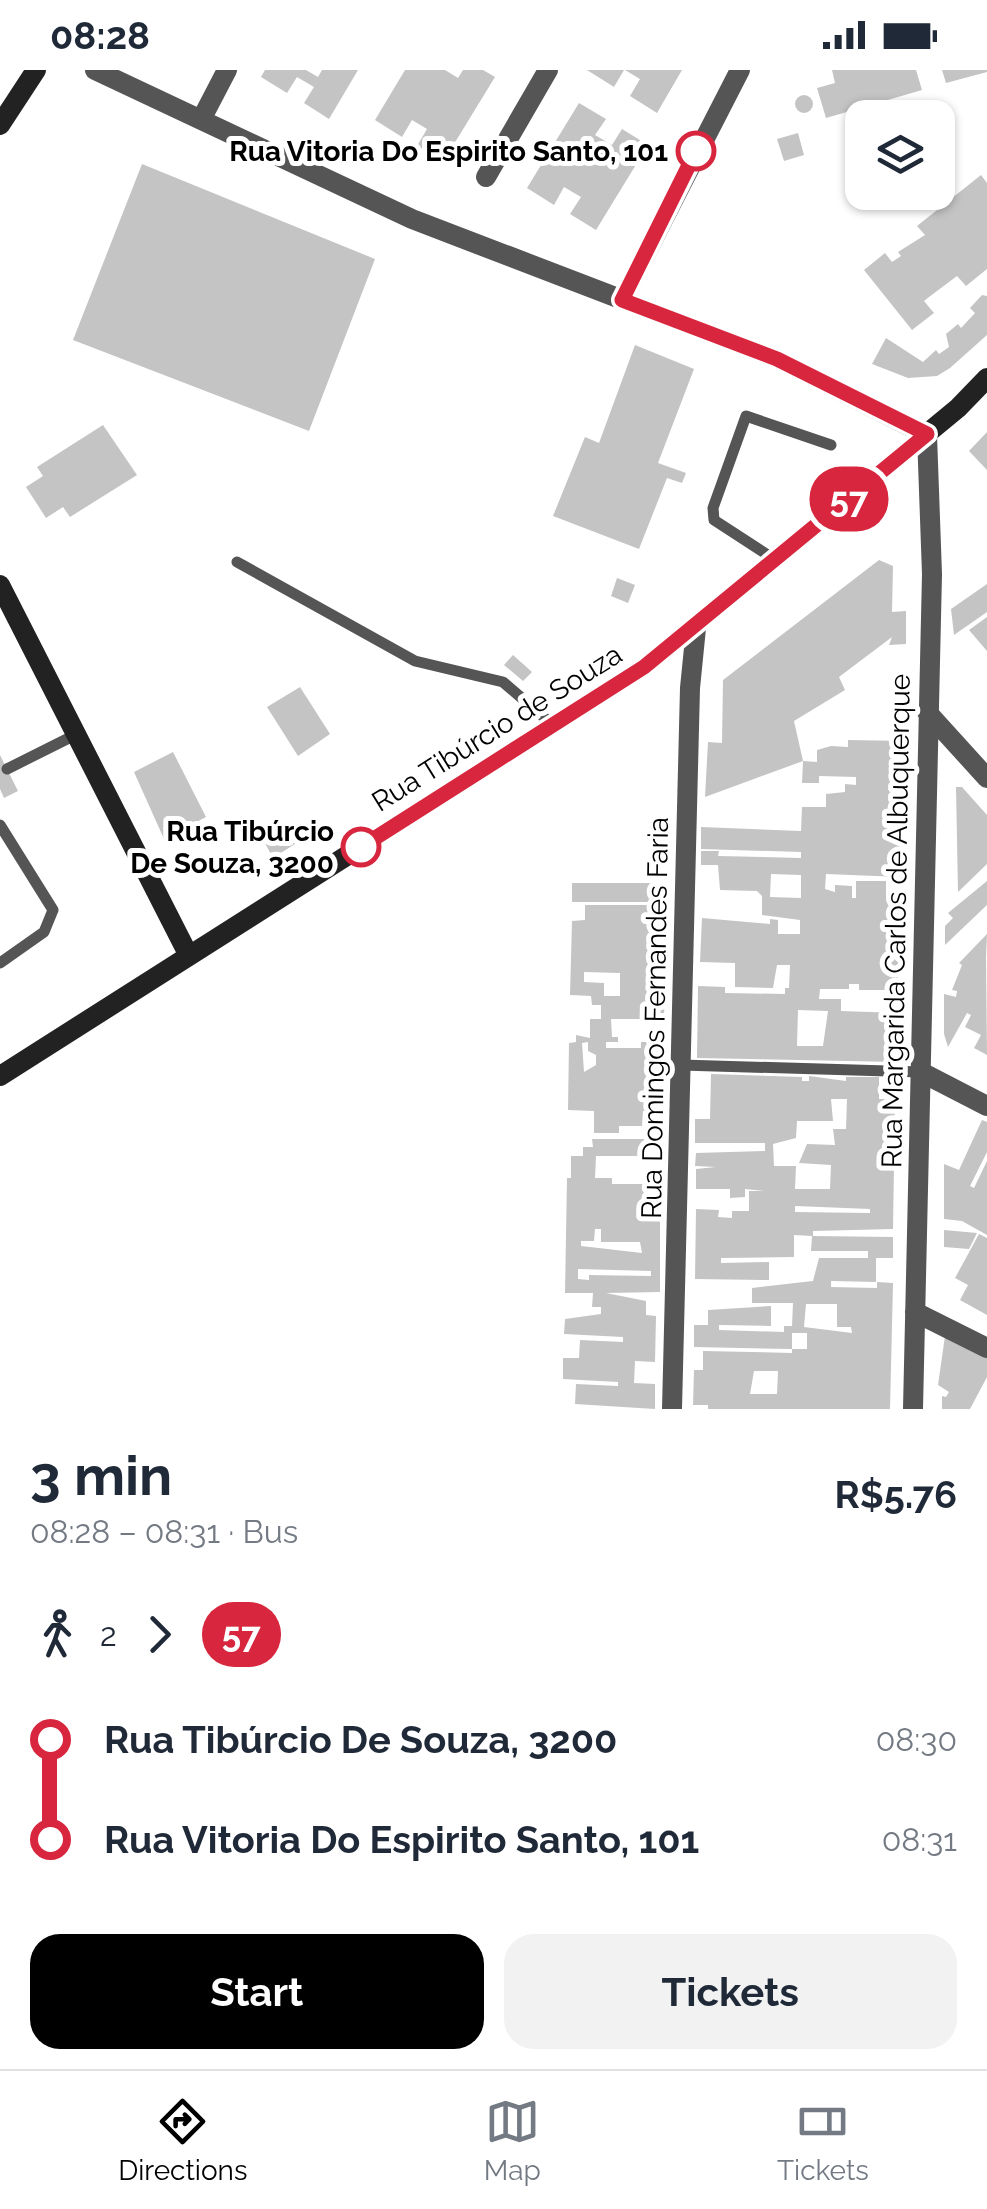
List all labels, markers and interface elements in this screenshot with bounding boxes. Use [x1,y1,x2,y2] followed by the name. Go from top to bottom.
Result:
[50,13,150,58] text: 08:28
[845,100,955,210] map controls
[845,100,955,210] button: layers
[677,132,715,170] marker: Rua Vitoria Do Espirito Santo, 101
[229,135,668,168] place label: Rua Vitoria Do Espirito Santo, 101
[804,466,894,532] line badge: 57
[829,479,869,520] text: 57
[366,638,628,818] street label: Rua Tibúrcio de Souza
[875,674,917,1168] street label: Rua Margarida Carlos de Albuquerque
[130,815,334,880] place label: Rua Tibúrcio De Souza, 3200
[635,817,675,1219] street label: Rua Domingos Fernandes Faria
[342,828,380,866] marker: Rua Tibúrcio De Souza, 3200
[30,1443,172,1508] text: 3 min
[834,1472,957,1517] text: R$5.76
[30,1513,298,1550] text: 08:28 – 08:31 · Bus
[30,1607,85,1662] icon: walk
[132,1607,187,1662] icon: forward
[222,1614,261,1655] text: 57
[100,1616,117,1653] text: 2
[104,1717,617,1762] text: Rua Tibúrcio De Souza, 3200
[876,1721,957,1758] text: 08:30
[104,1817,699,1862] text: Rua Vitoria Do Espirito Santo, 101
[882,1821,957,1858] text: 08:31
[30,1934,484,2049] button: Start
[504,1934,957,2049] button: Tickets
[118,2094,247,2187] tab: Directions
[484,2094,541,2187] tab: Map
[777,2094,869,2187] tab: Tickets

